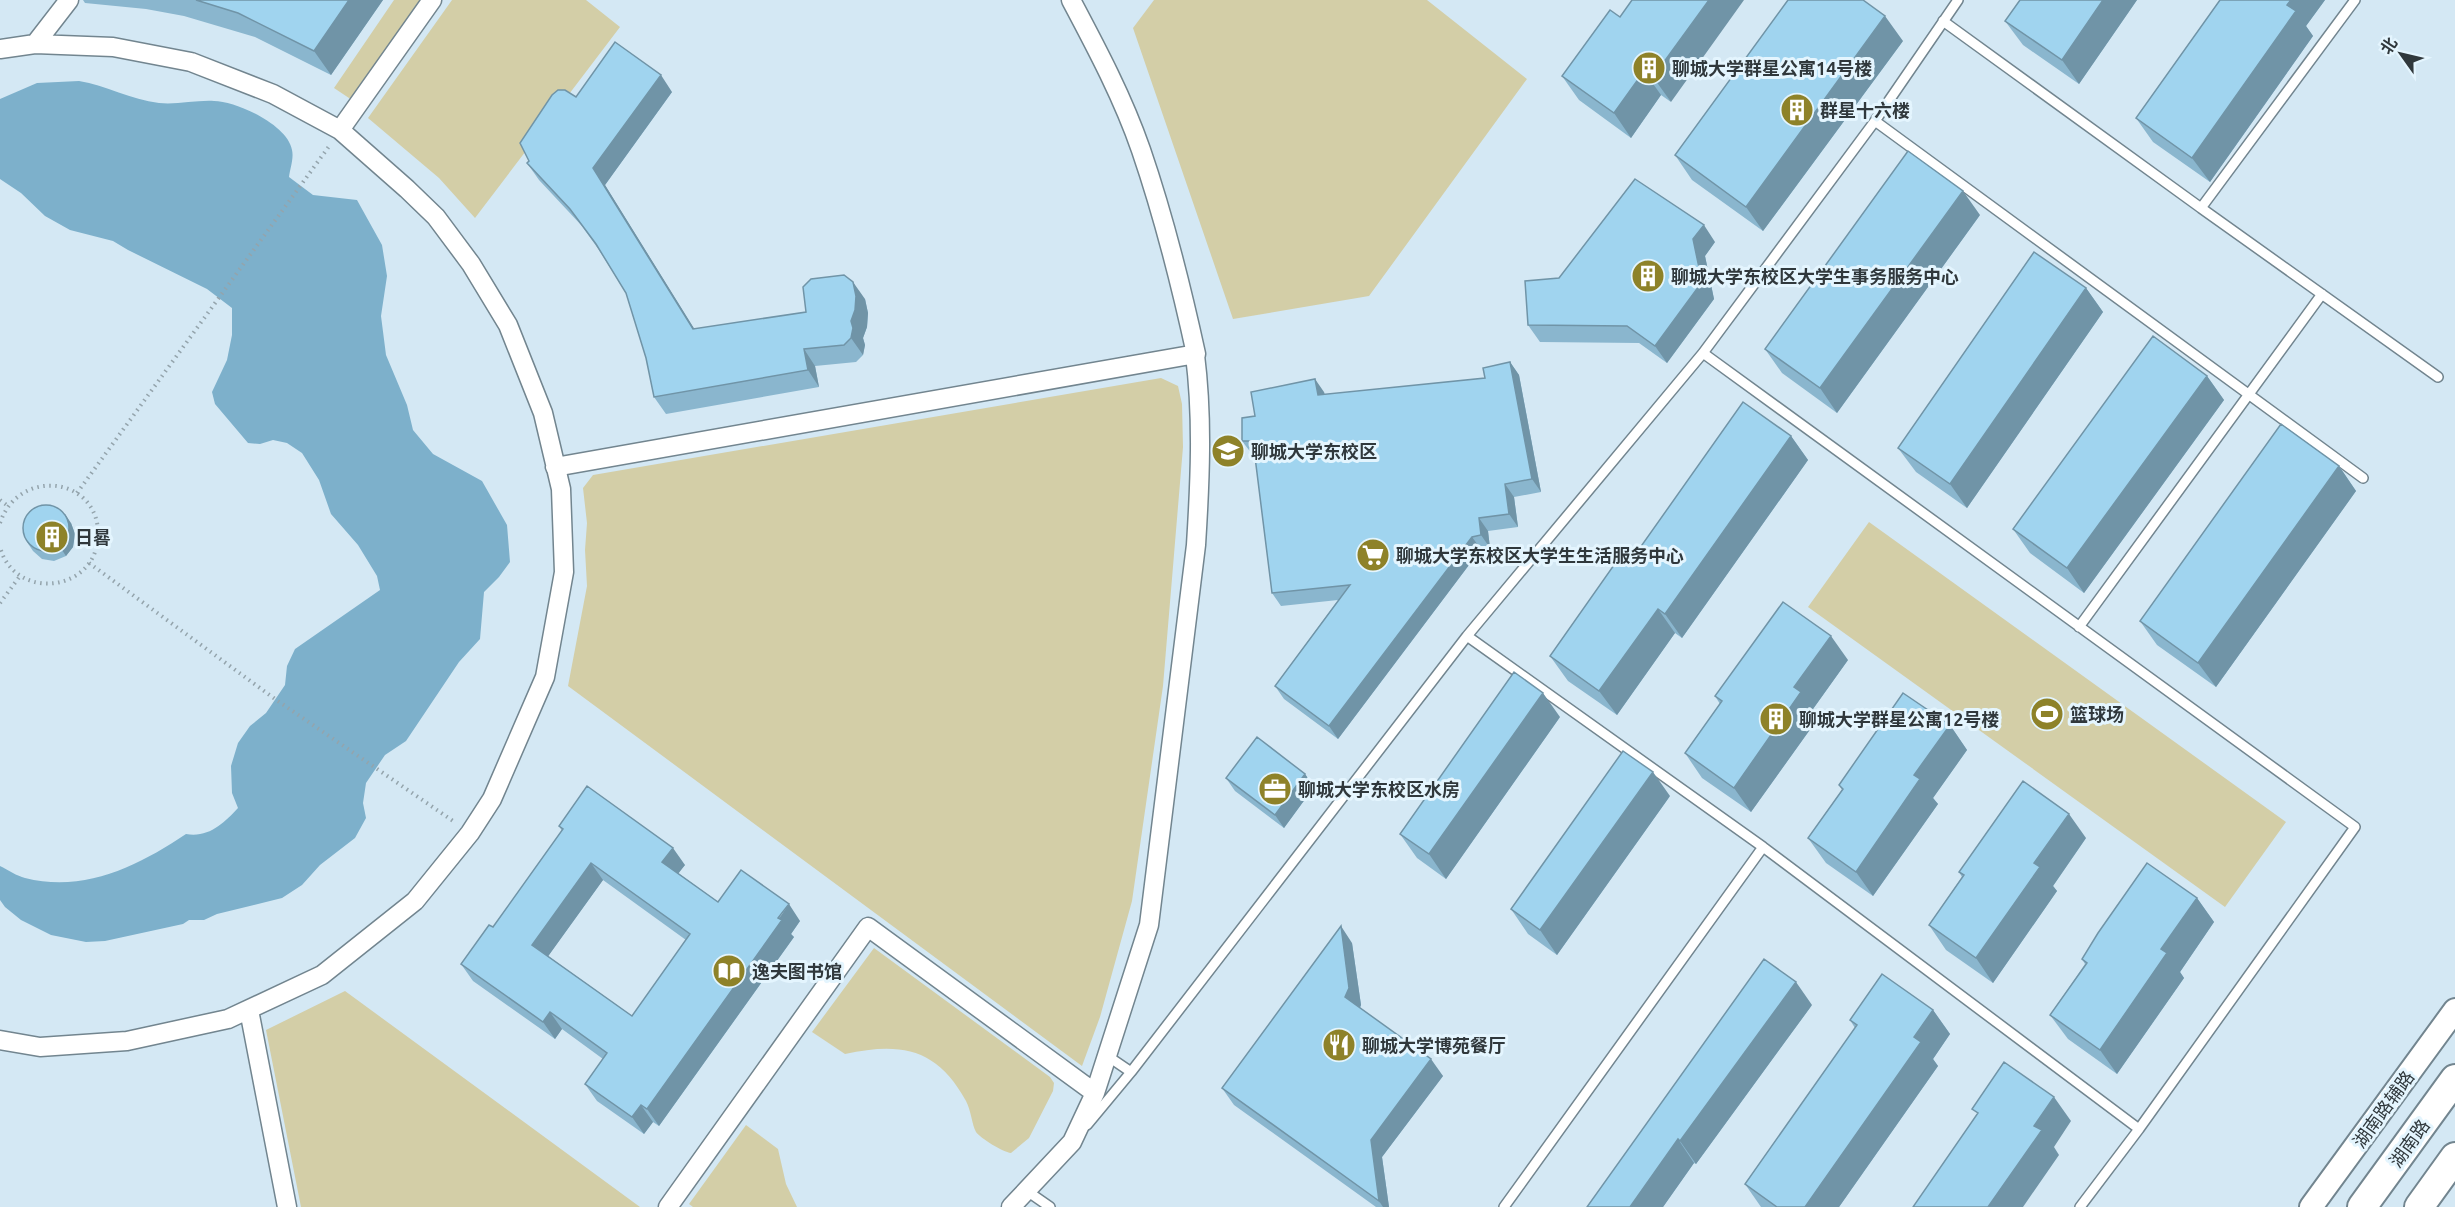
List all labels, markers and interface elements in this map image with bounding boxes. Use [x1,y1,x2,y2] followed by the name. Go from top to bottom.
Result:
[2371,24,2431,84] north arrow
[2377,34,2401,57] text: 北
[1631,50,1667,86] building icon: 聊城大学群星公寓14号楼
[1672,58,1872,78] place label: 聊城大学群星公寓14号楼
[1779,92,1815,128] building icon: 群星十六楼
[1820,100,1910,120] place label: 群星十六楼
[1630,258,1666,294] building icon: 聊城大学东校区大学生事务服务中心
[1671,266,1959,286] place label: 聊城大学东校区大学生事务服务中心
[1210,433,1246,469] school or university icon: 聊城大学东校区
[1251,441,1377,461] place label: 聊城大学东校区
[34,519,70,555] building icon: 日晷
[75,527,111,547] place label: 日晷
[1355,537,1391,573] supermarket icon: 聊城大学东校区大学生生活服务中心
[1396,545,1684,565] place label: 聊城大学东校区大学生生活服务中心
[2029,696,2065,732] sports icon: 篮球场
[1758,701,1794,737] building icon: 聊城大学群星公寓12号楼
[2070,704,2124,724] place label: 篮球场
[1799,709,1999,729] place label: 聊城大学群星公寓12号楼
[1257,771,1293,807] office icon: 聊城大学东校区水房
[1298,779,1460,799] place label: 聊城大学东校区水房
[711,953,747,989] library icon: 逸夫图书馆
[752,961,842,981] place label: 逸夫图书馆
[1321,1027,1357,1063] restaurant icon: 聊城大学博苑餐厅
[1362,1035,1506,1055] place label: 聊城大学博苑餐厅
[2348,1066,2418,1152] street label: 湖南路辅路
[2384,1115,2434,1171] street label: 湖南路

